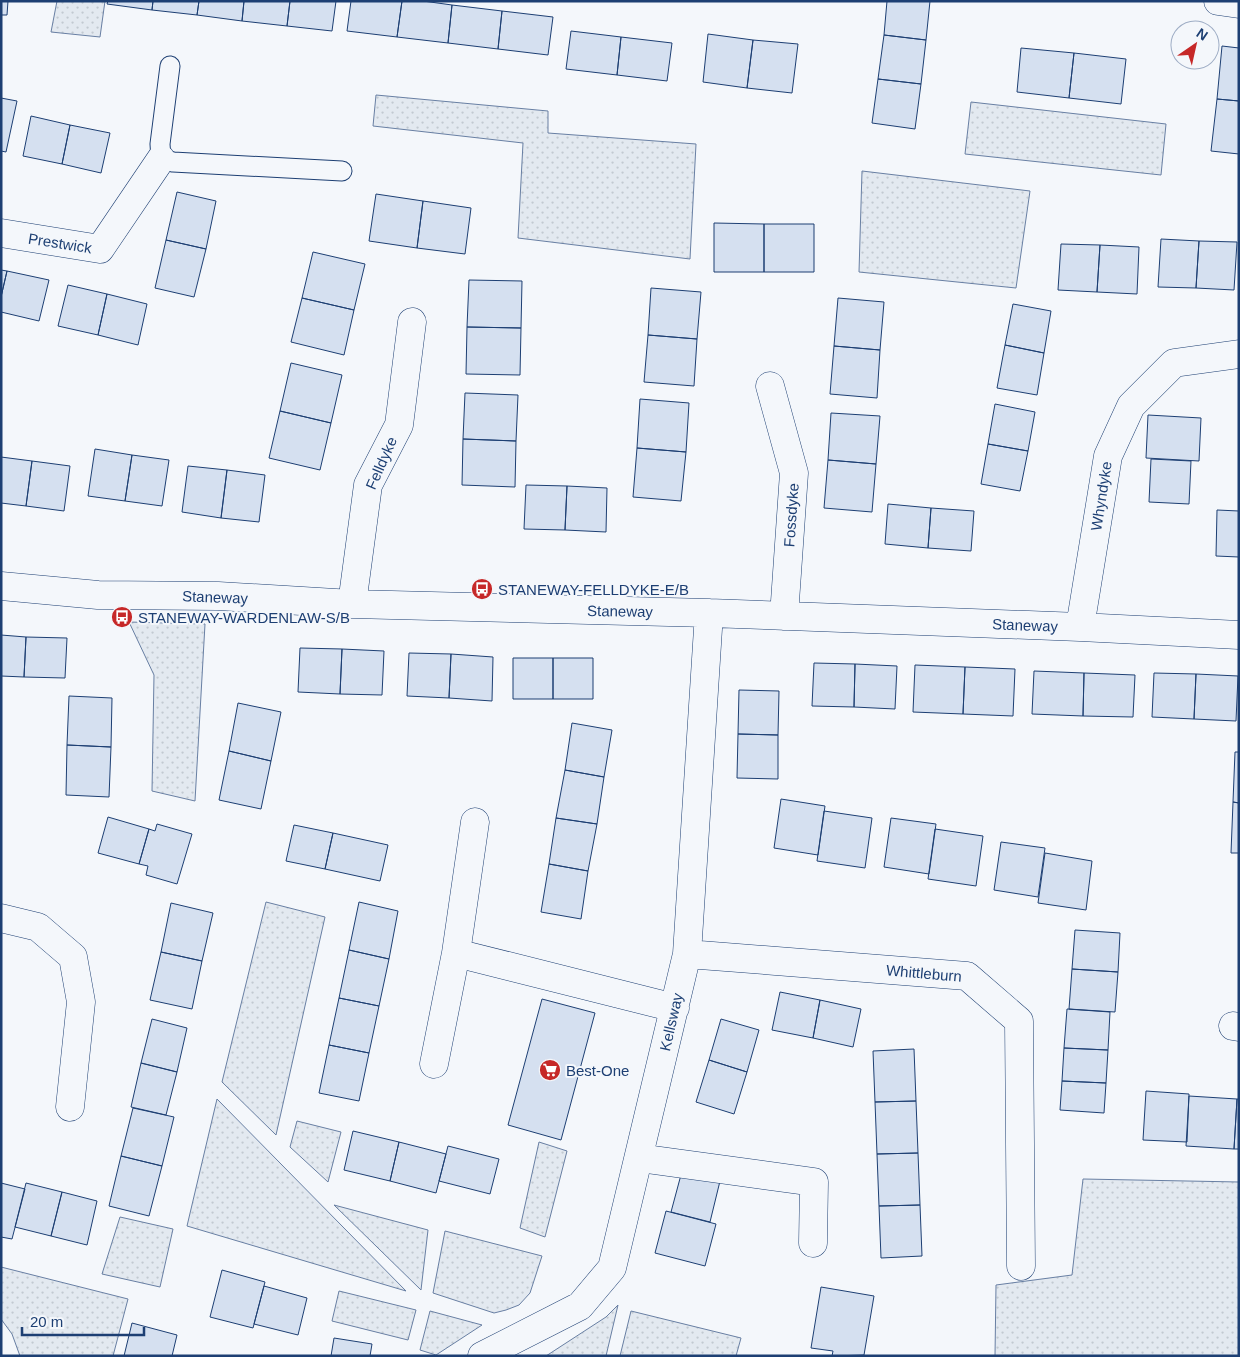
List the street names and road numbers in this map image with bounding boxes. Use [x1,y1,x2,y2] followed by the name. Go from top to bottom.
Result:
[27,230,94,256] street label: Prestwick
[362,434,400,492] street label: Felldyke
[1087,460,1115,532] street label: Whyndyke
[780,482,802,548] street label: Fossdyke
[182,587,249,607] street label: Staneway
[587,602,654,620] street label: Staneway
[992,615,1059,635] street label: Staneway
[885,961,963,985] street label: Whittleburn
[656,991,686,1053] street label: Kellsway

